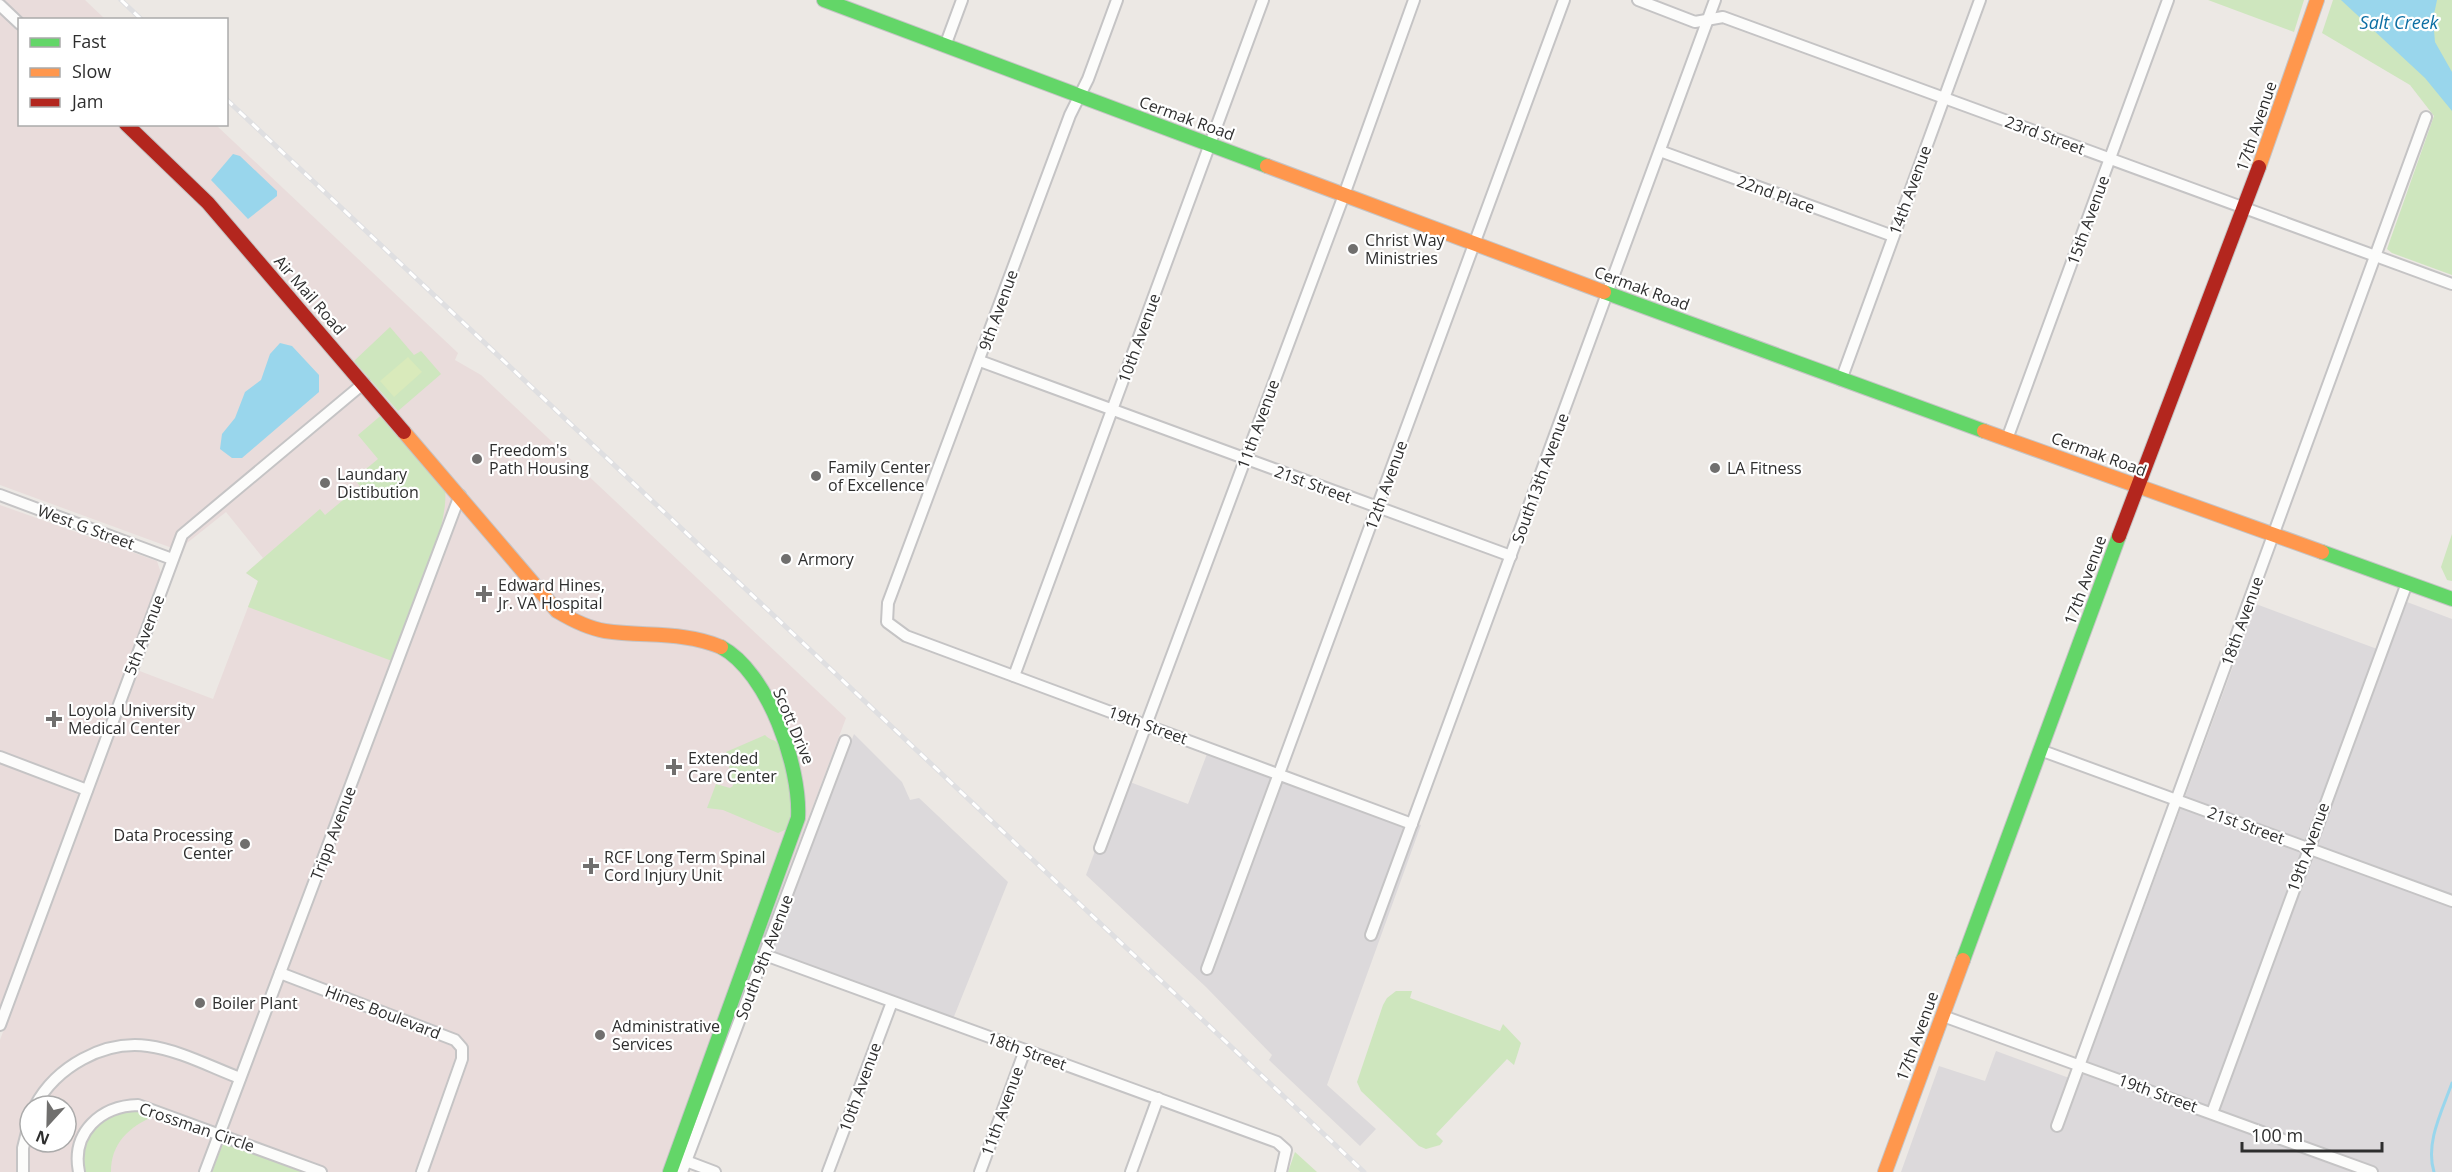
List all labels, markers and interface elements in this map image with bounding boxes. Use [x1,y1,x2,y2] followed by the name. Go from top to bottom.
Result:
[2360,10,2440,34] water label: Salt Creek
[18,18,228,126] legend
[72,29,106,53] text: Fast
[72,59,111,83] text: Slow
[2230,78,2282,174] street label: 17th Avenue
[70,89,104,113] text: Jam
[1136,91,1238,145] street label: Cermak Road
[2002,110,2088,160] street label: 23rd Street
[1884,142,1936,238] street label: 14th Avenue
[1734,170,1818,218] street label: 22nd Place
[2062,172,2114,268] street label: 15th Avenue
[1365,229,1446,269] place label: Christ Way Ministries
[1346,242,1360,256] marker: Christ Way Ministries
[269,251,351,339] street label: Air Mail Road
[1591,261,1693,315] street label: Cermak Road
[973,267,1023,353] street label: 9th Avenue
[1113,290,1165,386] street label: 10th Avenue
[1232,376,1284,472] street label: 11th Avenue
[1506,410,1574,546] street label: South13th Avenue
[2048,427,2150,481] street label: Cermak Road
[1360,437,1412,533] street label: 12th Avenue
[489,439,589,479] place label: Freedom's Path Housing
[470,452,484,466] marker: Freedom's Path Housing
[828,456,931,496] place label: Family Center of Excellence
[1727,457,1802,479] place label: LA Fitness
[1271,460,1355,508] street label: 21st Street
[1708,461,1722,475] marker: LA Fitness
[337,463,419,503] place label: Laundary Distibution
[809,469,823,483] marker: Family Center of Excellence
[318,476,332,490] marker: Laundary Distibution
[34,499,138,555] street label: West G Street
[2059,532,2111,628] street label: 17th Avenue
[798,548,855,570] place label: Armory
[779,552,793,566] marker: Armory
[2216,573,2268,669] street label: 18th Avenue
[496,574,605,614] place label: Edward Hines, Jr. VA Hospital
[475,585,493,603] marker: Edward Hines, Jr. VA Hospital
[119,592,169,678] street label: 5th Avenue
[768,685,820,767] street label: Scott Drive
[68,699,196,739] place label: Loyola University Medical Center
[1105,701,1191,750] street label: 19th Street
[45,710,63,728] marker: Loyola University Medical Center
[688,747,777,787] place label: Extended Care Center
[665,758,683,776] marker: Extended Care Center
[305,783,361,883] street label: Tripp Avenue
[2282,799,2334,895] street label: 19th Avenue
[2204,801,2288,849] street label: 21st Street
[114,824,233,864] place label: Data Processing Center
[238,837,252,851] marker: Data Processing Center
[604,846,766,886] place label: RCF Long Term Spinal Cord Injury Unit
[582,857,600,875] marker: RCF Long Term Spinal Cord Injury Unit
[730,891,798,1023] street label: South 9th Avenue
[322,980,444,1044] street label: Hines Boulevard
[1891,988,1943,1084] street label: 17th Avenue
[212,992,298,1014] place label: Boiler Plant
[193,996,207,1010] marker: Boiler Plant
[612,1015,720,1055] place label: Administrative Services
[984,1027,1070,1076] street label: 18th Street
[593,1028,607,1042] marker: Administrative Services
[834,1039,886,1135] street label: 10th Avenue
[976,1063,1028,1159] street label: 11th Avenue
[2115,1069,2201,1118] street label: 19th Street
[18,1094,78,1154] north arrow
[136,1097,258,1157] street label: Crossman Circle
[2242,1115,2382,1153] scale bar
[2251,1123,2303,1147] text: 100 m
[32,1125,53,1151] text: N

